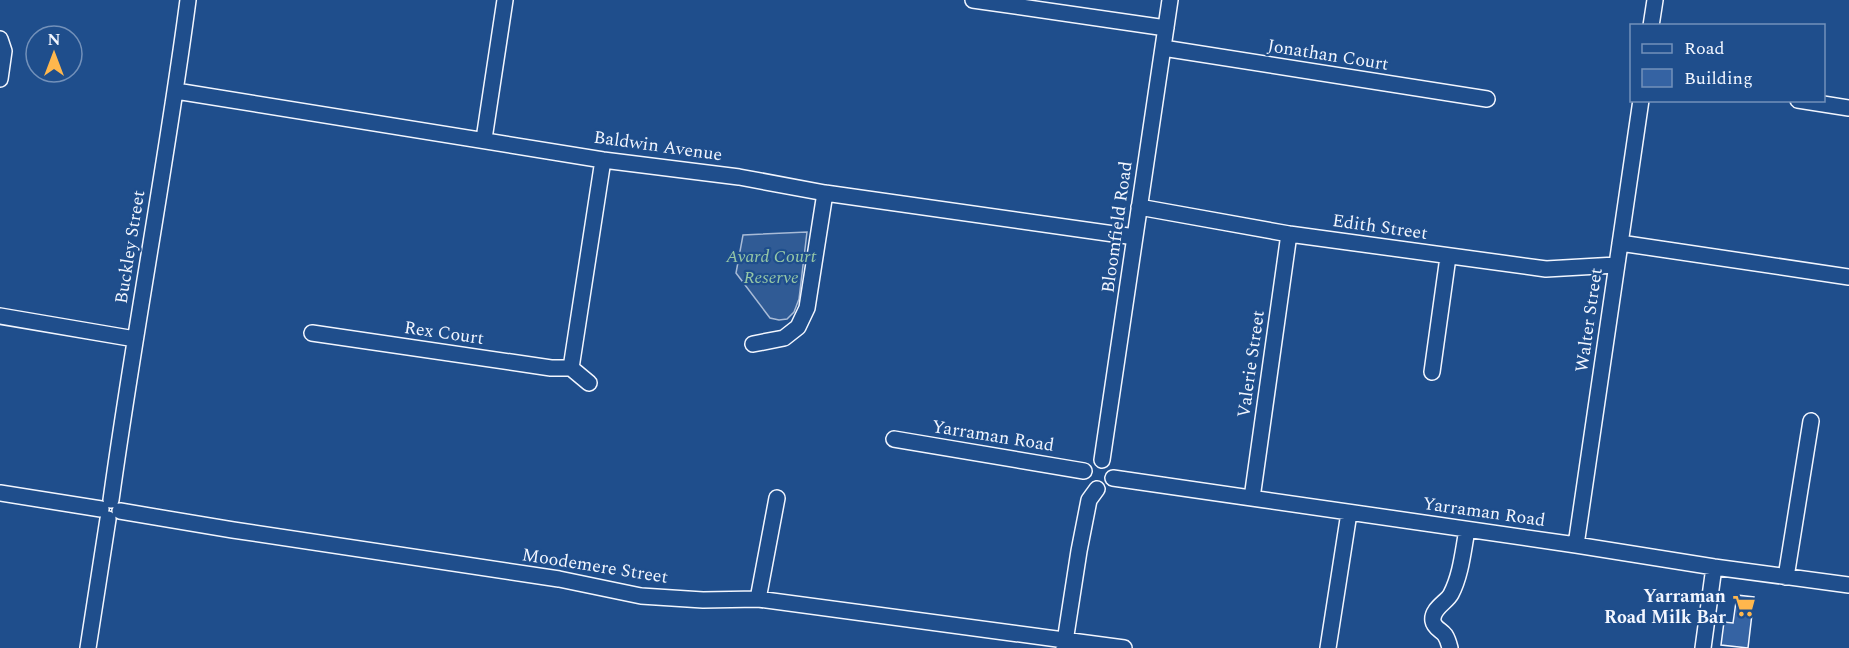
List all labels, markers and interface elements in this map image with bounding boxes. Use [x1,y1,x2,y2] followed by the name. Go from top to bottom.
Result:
[24,24,84,84] north arrow
[1630,24,1825,102] legend
[47,28,61,52] text: N
[1265,32,1391,78] street label: Jonathan Court
[1684,35,1725,62] text: Road
[1684,65,1753,92] text: Building
[592,124,724,168] street label: Baldwin Avenue
[1094,159,1140,295] street label: Bloomfield Road
[108,188,152,306] street label: Buckley Street
[1331,207,1429,247] street label: Edith Street
[725,243,816,291] park label: Avard Court Reserve
[1568,266,1610,374] street label: Walter Street
[1230,308,1272,420] street label: Valerie Street
[402,314,486,352] street label: Rex Court
[930,413,1056,459] street label: Yarraman Road
[1421,490,1547,534] street label: Yarraman Road
[520,541,670,591] street label: Moodemere Street
[1604,583,1726,631] place label: Yarraman Road Milk Bar
[1731,593,1757,619] supermarket icon: Yarraman Road Milk Bar

